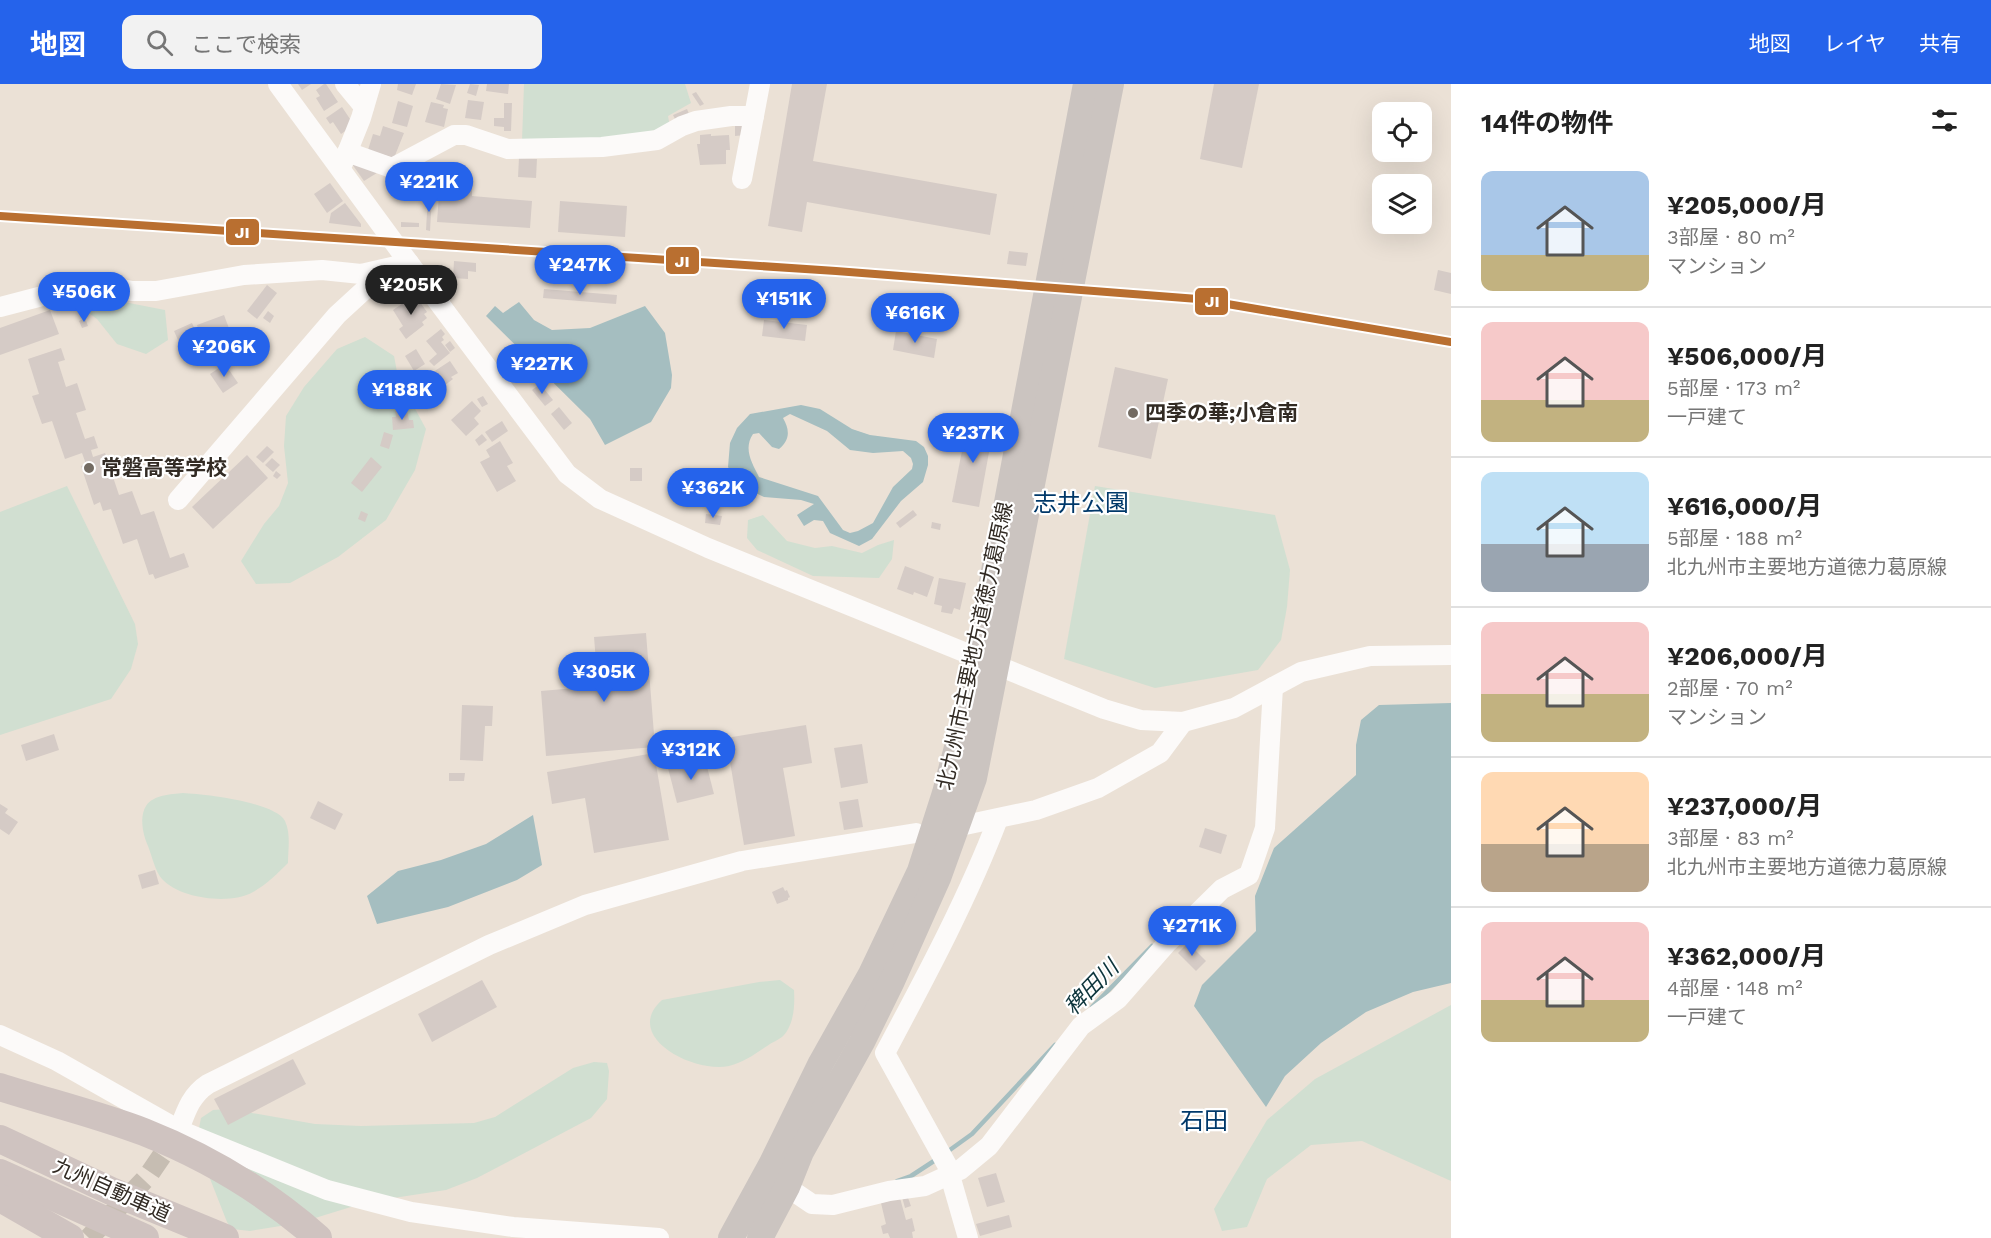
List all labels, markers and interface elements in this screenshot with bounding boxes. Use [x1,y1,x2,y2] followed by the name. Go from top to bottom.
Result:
[122,15,542,69] search box
[143,26,176,59] icon: search
[30,28,86,61] text: 地図
[1749,31,1791,56] text: 地図
[1824,31,1886,56] text: レイヤ
[1919,31,1961,56] text: 共有
[191,32,301,57] text: ここで検索
[1372,102,1432,234] map controls
[1372,102,1432,162] button: locate
[1928,104,1961,137] icon: filters
[1481,108,1613,138] text: 14件の物件
[387,162,471,213] pin: ¥221K
[399,169,459,193] text: ¥221K
[1372,174,1432,234] button: layers
[1667,190,1827,220] text: ¥205,000/月
[1529,195,1601,267] icon: home
[225,218,260,246] line badge: JI
[235,223,249,242] text: JI
[1667,225,1795,249] text: 3部屋 · 80 m²
[538,245,622,296] pin: ¥247K
[665,246,700,275] line badge: JI
[549,252,611,276] text: ¥247K
[675,252,689,271] text: JI
[1667,254,1767,278] text: マンション
[369,265,453,316] pin: ¥205K
[42,272,126,323] pin: ¥506K
[379,272,443,296] text: ¥205K
[52,279,116,303] text: ¥506K
[742,279,826,330] pin: ¥151K
[756,286,812,310] text: ¥151K
[1194,287,1229,316] line badge: JI
[1205,292,1219,311] text: JI
[873,293,957,344] pin: ¥616K
[885,300,945,324] text: ¥616K
[182,327,266,378] pin: ¥206K
[192,334,256,358] text: ¥206K
[1667,341,1827,371] text: ¥506,000/月
[500,344,584,395] pin: ¥227K
[1529,346,1601,418] icon: home
[511,351,573,375] text: ¥227K
[360,370,444,421] pin: ¥188K
[1667,376,1800,400] text: 5部屋 · 173 m²
[372,377,432,401] text: ¥188K
[1145,400,1298,425] place label: 四季の華;小倉南
[1667,405,1747,429] text: 一戸建て
[1126,406,1140,420] marker: 四季の華;小倉南
[931,413,1015,464] pin: ¥237K
[942,420,1004,444] text: ¥237K
[101,455,227,480] place label: 常磐高等学校
[82,461,96,475] marker: 常磐高等学校
[671,468,755,519] pin: ¥362K
[681,475,745,499] text: ¥362K
[1033,489,1129,517] district label: 志井公園
[1667,491,1822,521] text: ¥616,000/月
[1529,496,1601,568] icon: home
[932,500,1017,792] street label: 北九州市主要地方道徳力葛原線
[1667,526,1802,550] text: 5部屋 · 188 m²
[1667,555,1947,579] text: 北九州市主要地方道徳力葛原線
[1667,641,1828,671] text: ¥206,000/月
[1529,646,1601,718] icon: home
[562,652,646,703] pin: ¥305K
[572,659,636,683] text: ¥305K
[1667,676,1792,700] text: 2部屋 · 70 m²
[1667,705,1767,729] text: マンション
[649,730,733,781] pin: ¥312K
[661,737,721,761] text: ¥312K
[1667,791,1822,821] text: ¥237,000/月
[1529,796,1601,868] icon: home
[1667,826,1794,850] text: 3部屋 · 83 m²
[1667,855,1947,879] text: 北九州市主要地方道徳力葛原線
[1150,906,1234,957] pin: ¥271K
[1162,913,1222,937] text: ¥271K
[1667,941,1826,971] text: ¥362,000/月
[1529,946,1601,1018] icon: home
[1059,953,1125,1020] water label: 稗田川
[1667,976,1803,1000] text: 4部屋 · 148 m²
[1667,1005,1747,1029] text: 一戸建て
[1180,1107,1228,1135] district label: 石田
[50,1152,175,1227] street label: 九州自動車道

